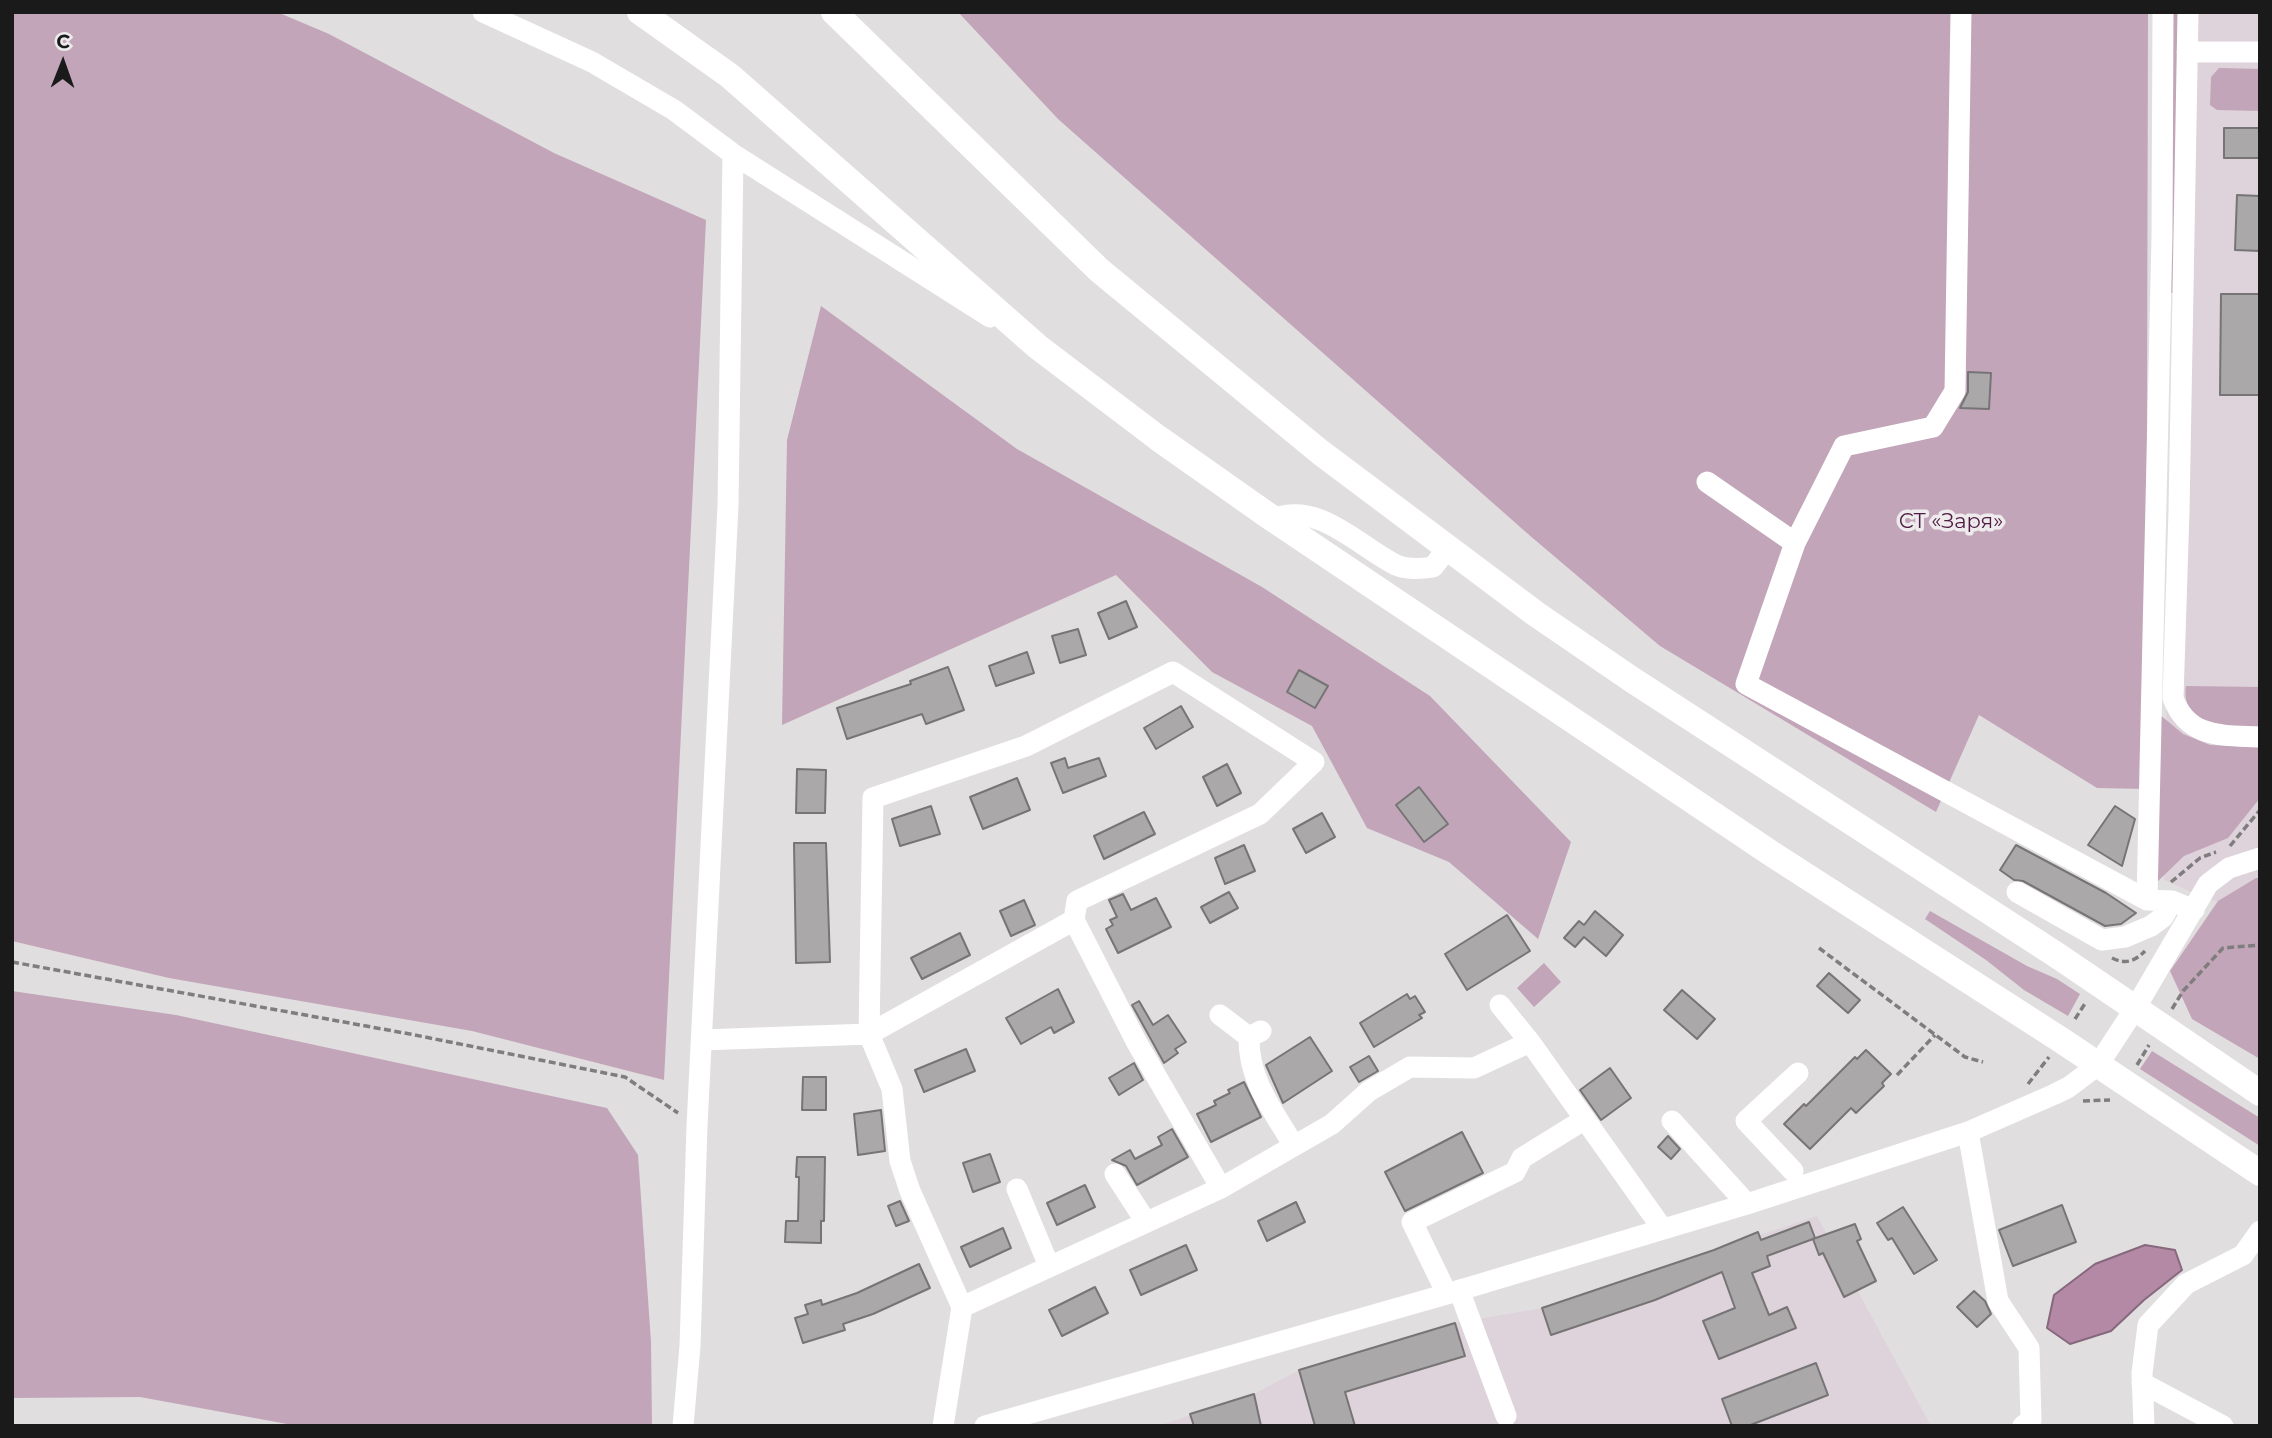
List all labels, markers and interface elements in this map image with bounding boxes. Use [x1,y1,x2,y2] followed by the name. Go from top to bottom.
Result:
[28,28,98,98] north arrow
[56,30,70,53] text: С
[1899,509,2003,535] park label: СТ «Заря»

